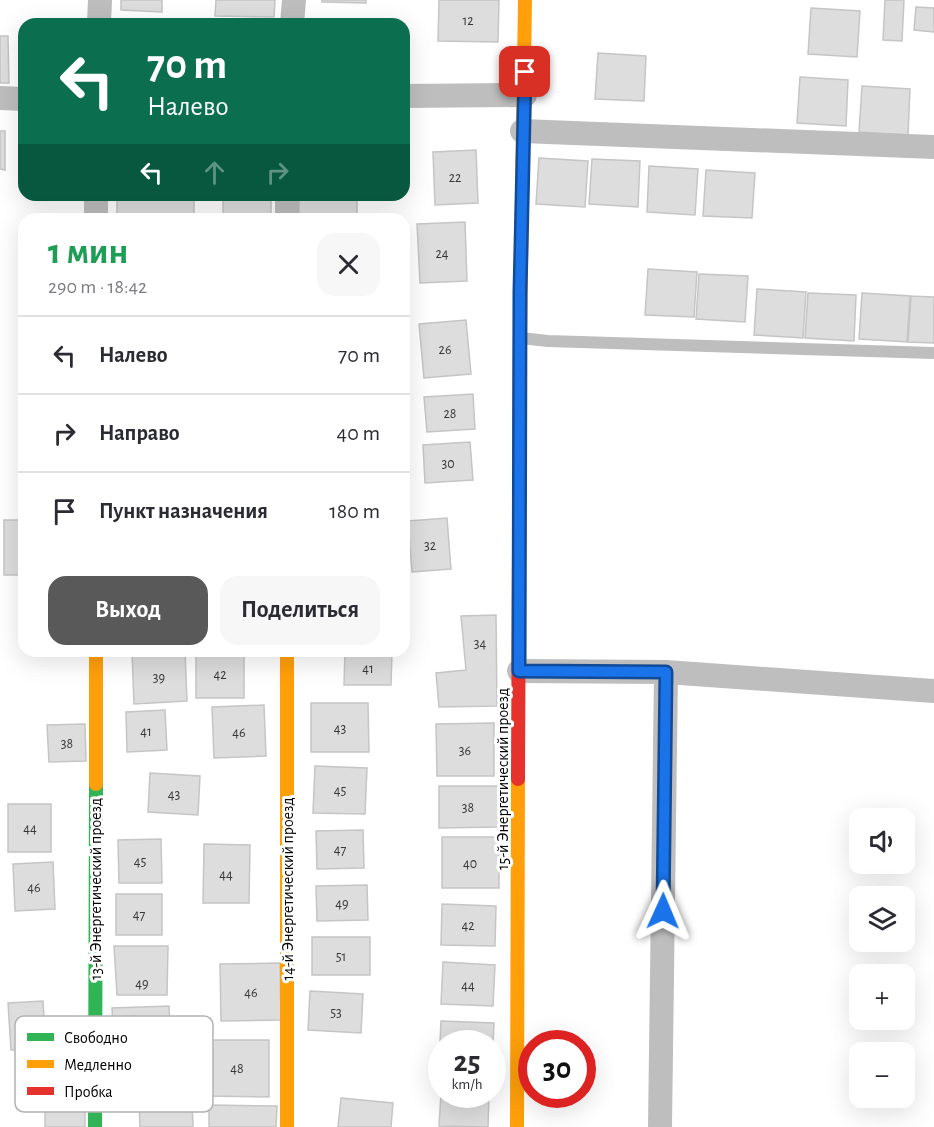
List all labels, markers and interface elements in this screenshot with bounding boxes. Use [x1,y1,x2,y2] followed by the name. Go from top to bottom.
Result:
[462,14,474,28] house number: 12
[48,42,126,120] icon: left
[147,44,227,86] text: 70 m
[499,46,550,97] pin
[508,55,541,88] icon: arrive
[147,93,229,120] text: Налево
[135,156,168,189] icon: left
[198,156,231,189] icon: ahead
[261,156,294,189] icon: right
[449,171,461,185] house number: 22
[317,233,380,296] button: close
[48,234,128,270] text: 1 мин
[435,247,449,261] house number: 24
[48,277,147,297] text: 290 m · 18:42
[48,339,81,372] icon: left
[439,343,451,357] house number: 26
[99,344,168,366] text: Налево
[338,344,380,366] text: 70 m
[443,407,457,421] house number: 28
[48,417,81,450] icon: right
[99,422,180,444] text: Направо
[337,422,380,444] text: 40 m
[441,457,455,471] house number: 30
[48,495,81,528] icon: arrive
[99,500,268,522] text: Пункт назначения
[329,500,380,522] text: 180 m
[424,539,436,553] house number: 32
[48,576,208,645] button: Выход
[220,576,380,645] button: Поделиться
[474,637,487,651] house number: 34
[362,662,374,676] house number: 41
[213,668,227,682] house number: 42
[153,671,165,685] house number: 39
[495,688,511,870] street label: 15-й Энергетический проезд
[334,722,346,736] house number: 43
[140,725,152,739] house number: 41
[232,726,246,740] house number: 46
[61,737,73,751] house number: 38
[459,744,471,758] house number: 36
[334,784,346,798] house number: 45
[168,788,180,802] house number: 43
[280,797,296,981] street label: 14-й Энергетический проезд
[88,798,104,980] street label: 13-й Энергетический проезд
[462,801,474,815] house number: 38
[849,808,915,1108] map controls
[849,808,915,874] button: sound
[23,822,37,836] house number: 44
[334,843,346,857] house number: 47
[134,855,146,869] house number: 45
[463,857,477,871] house number: 40
[219,868,233,882] house number: 44
[631,879,695,943] position arrow
[27,881,41,895] house number: 46
[849,886,915,952] button: layers
[335,897,349,911] house number: 49
[133,908,145,922] house number: 47
[461,919,475,933] house number: 42
[336,950,346,964] house number: 51
[849,964,915,1030] button: +
[135,977,149,991] house number: 49
[461,979,475,993] house number: 44
[244,986,258,1000] house number: 46
[330,1006,342,1020] house number: 53
[15,1016,213,1112] legend
[64,1030,128,1046] text: Свободно
[518,1030,596,1108] speed limit sign: 30
[849,1042,915,1108] button: −
[453,1047,481,1077] text: 25
[64,1057,132,1073] text: Медленно
[230,1062,244,1076] house number: 48
[452,1077,482,1092] text: km/h
[64,1084,113,1100] text: Пробка

